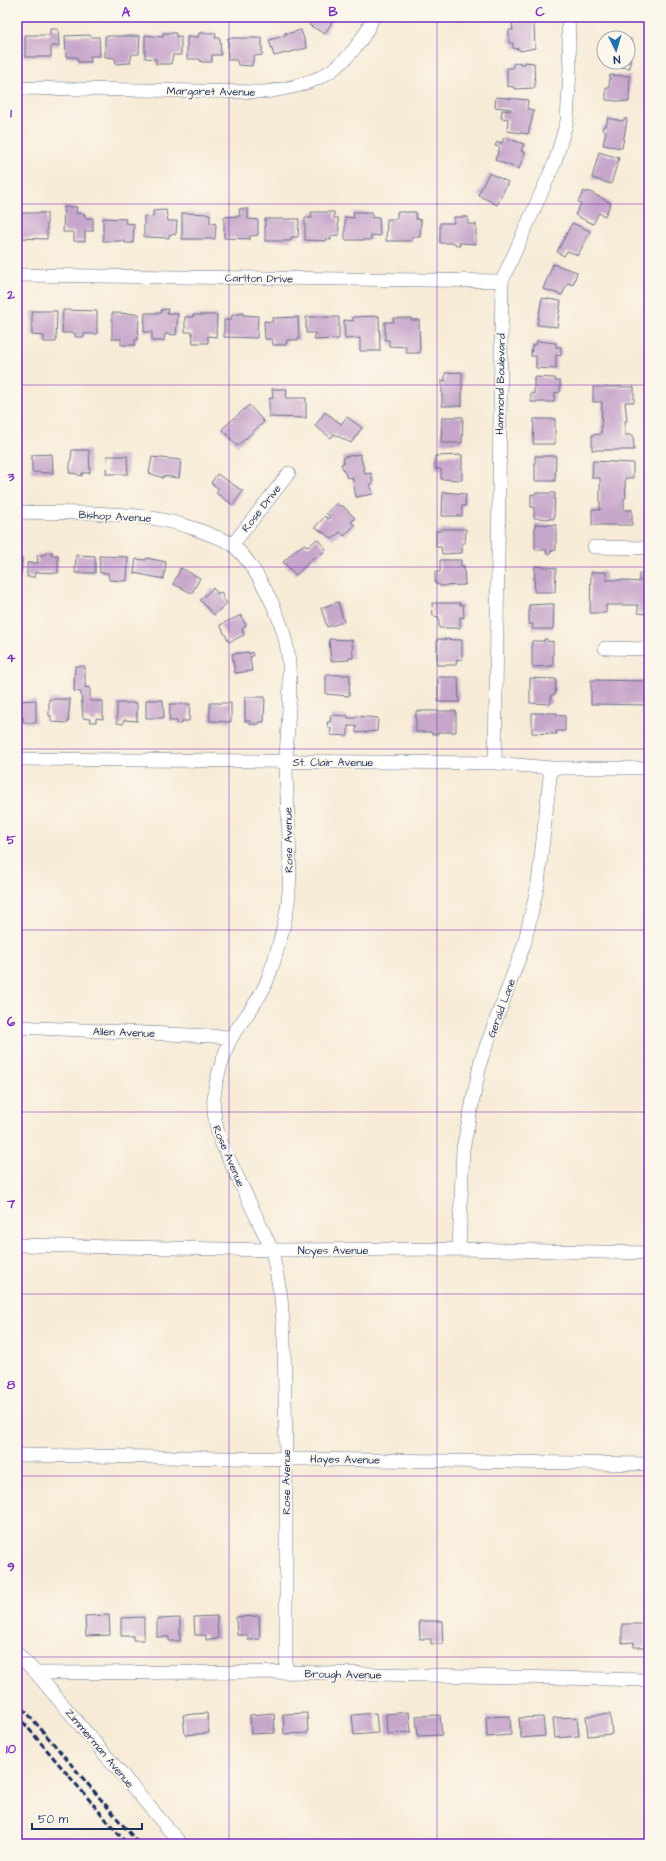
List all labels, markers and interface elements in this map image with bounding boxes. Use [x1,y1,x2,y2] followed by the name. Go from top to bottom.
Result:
[122,3,131,21] text: A
[328,3,338,21] text: B
[535,3,545,21] text: C
[596,30,636,70] north arrow
[613,52,621,67] text: N
[167,83,255,101] street label: Margaret Avenue
[10,104,12,122] text: 1
[225,270,293,287] street label: Carlton Drive
[6,286,15,304] text: 2
[492,333,509,435] street label: Hammond Boulevard
[7,468,15,486] text: 3
[238,481,285,535] street label: Rose Drive
[78,507,152,526] street label: Bishop Avenue
[7,649,16,667] text: 4
[293,755,373,770] street label: St. Clair Avenue
[280,807,297,873] street label: Rose Avenue
[6,831,16,849] text: 5
[484,977,519,1040] street label: Gerald Lane
[7,1013,16,1031] text: 6
[93,1024,155,1041] street label: Allen Avenue
[209,1123,248,1189] street label: Rose Avenue
[6,1195,16,1213] text: 7
[298,1243,368,1259] street label: Noyes Avenue
[7,1376,16,1394] text: 8
[279,1449,294,1515] street label: Rose Avenue
[310,1451,380,1469] street label: Hayes Avenue
[7,1558,15,1576] text: 9
[304,1666,382,1684] street label: Brough Avenue
[62,1705,137,1791] street label: Zimmerman Avenue
[6,1740,17,1758] text: 10
[32,1805,142,1831] scale bar
[38,1811,69,1828] text: 50 m

